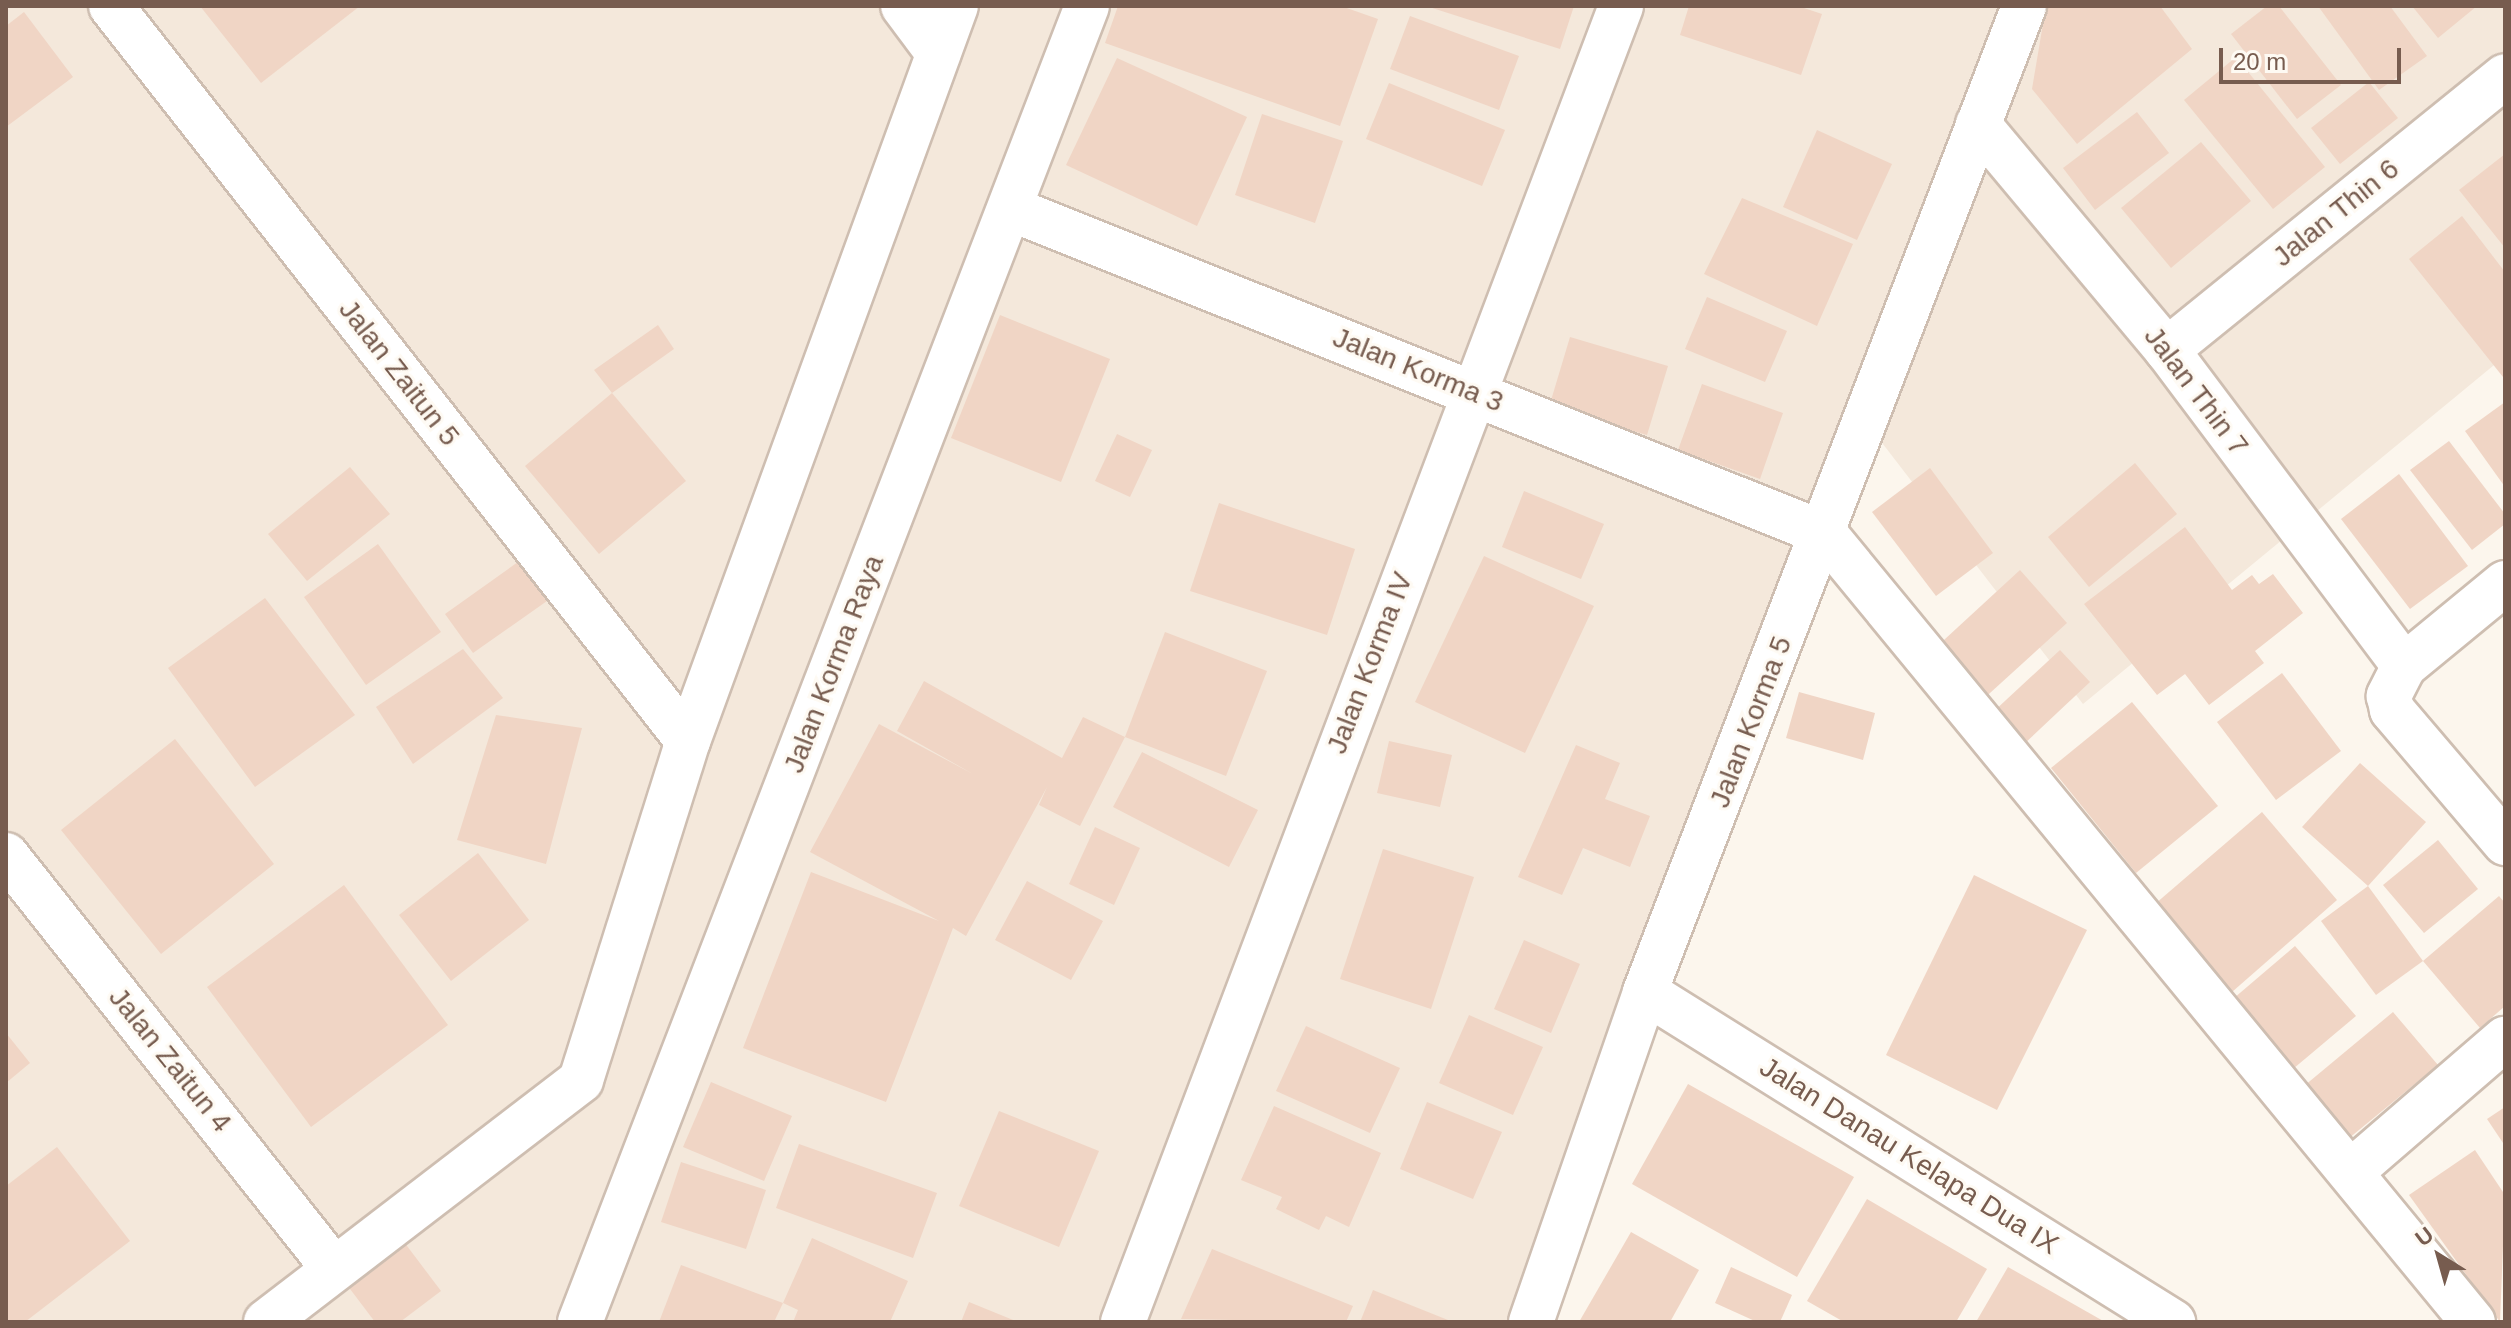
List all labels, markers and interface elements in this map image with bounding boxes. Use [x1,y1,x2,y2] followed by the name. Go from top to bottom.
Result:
[2223,32,2405,82] scale bar
[2233,48,2286,75] text: 20 m
[2266,152,2406,274] street label: Jalan Thin 6
[332,293,466,453] street label: Jalan Zaitun 5
[2137,320,2255,462] street label: Jalan Thin 7
[1328,321,1508,419] street label: Jalan Korma 3
[777,550,891,778] street label: Jalan Korma Raya
[1320,568,1420,758] street label: Jalan Korma IV
[1703,632,1799,812] street label: Jalan Korma 5
[102,981,238,1139] street label: Jalan Zaitun 4
[1754,1050,2064,1262] street label: Jalan Danau Kelapa Dua IX
[2399,1216,2479,1296] north arrow
[2410,1222,2438,1251] text: U

